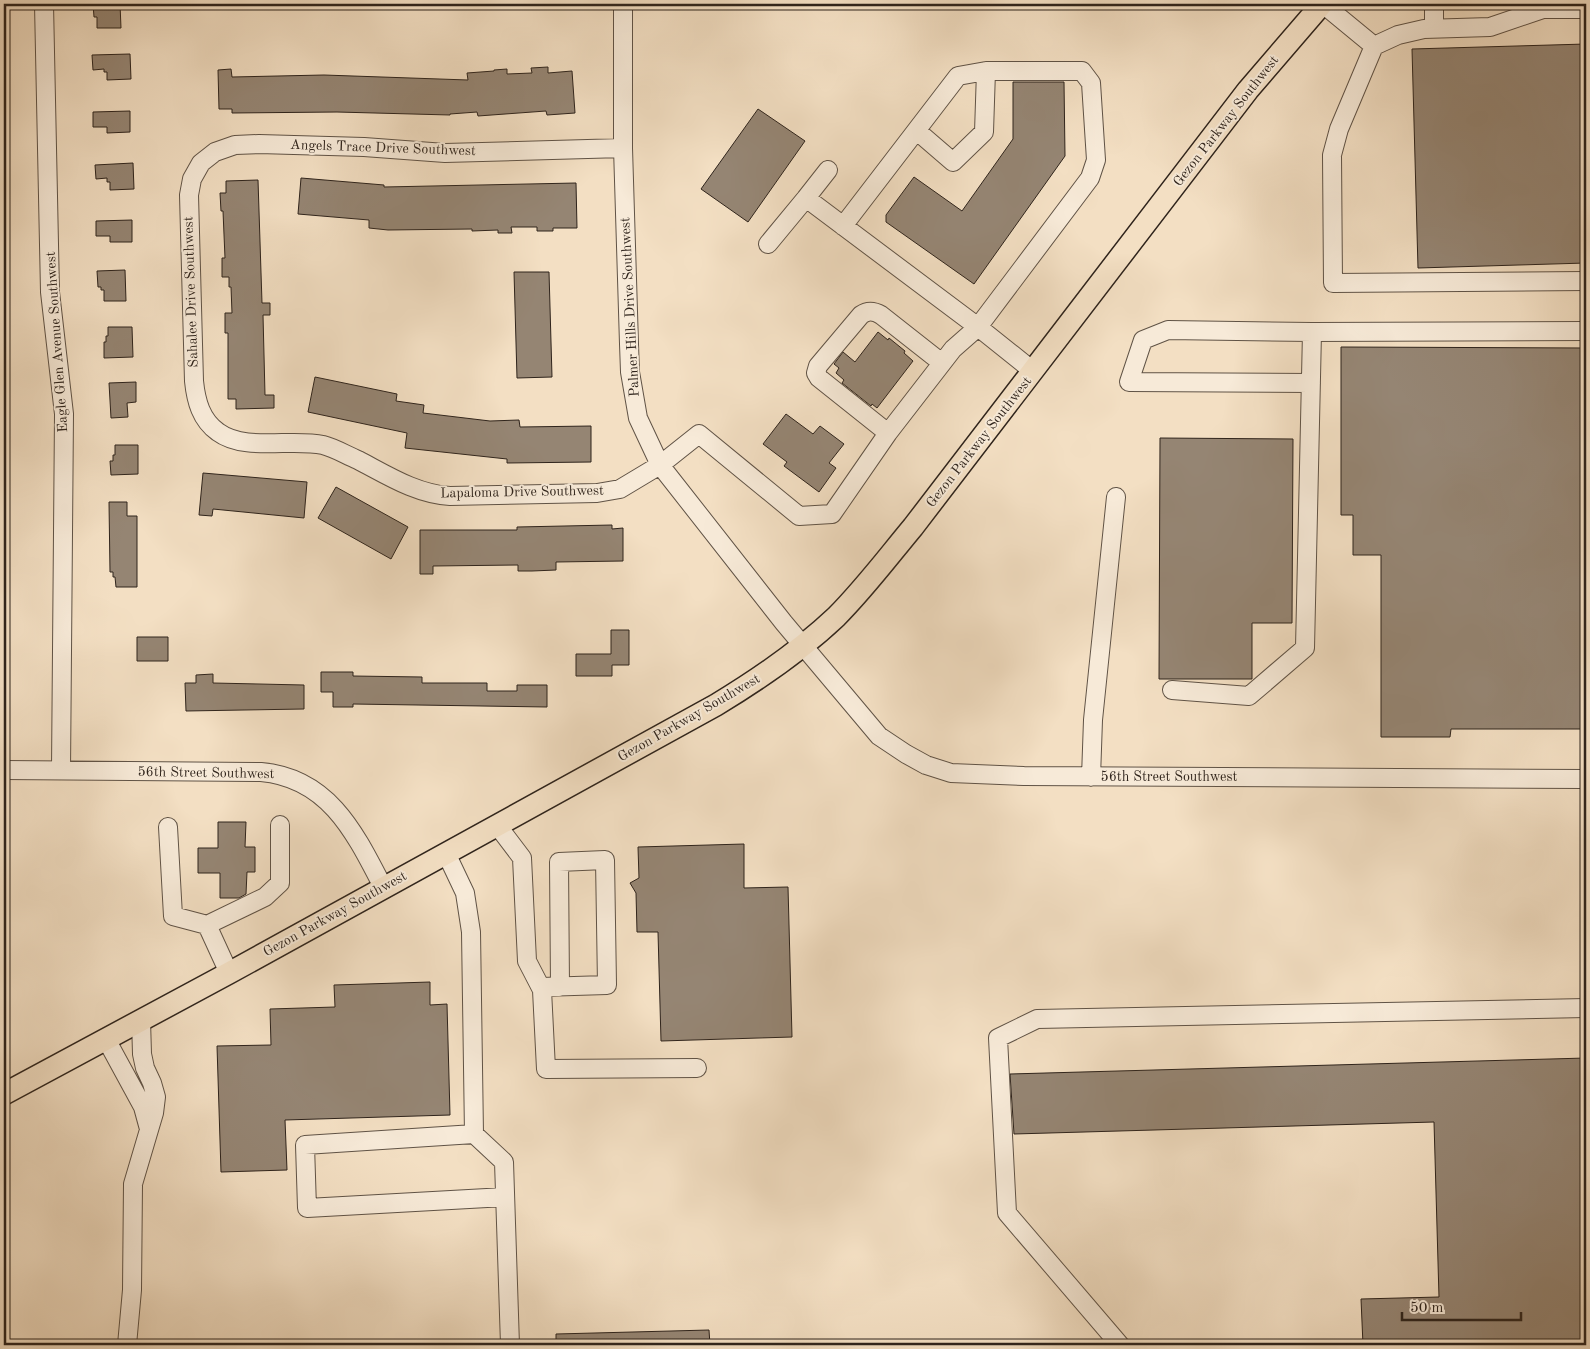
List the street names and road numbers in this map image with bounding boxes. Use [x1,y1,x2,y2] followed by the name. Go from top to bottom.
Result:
[1171,53,1281,189] street label: Gezon Parkway Southwest
[290,138,476,158] street label: Angels Trace Drive Southwest
[181,216,201,368] street label: Sahalee Drive Southwest
[618,217,642,397] street label: Palmer Hills Drive Southwest
[44,251,70,433] street label: Eagle Glen Avenue Southwest
[924,374,1034,510] street label: Gezon Parkway Southwest
[440,484,604,500] street label: Lapaloma Drive Southwest
[616,671,763,764] street label: Gezon Parkway Southwest
[137,765,275,781] street label: 56th Street Southwest
[1101,770,1238,784] street label: 56th Street Southwest
[261,869,409,959] street label: Gezon Parkway Southwest

